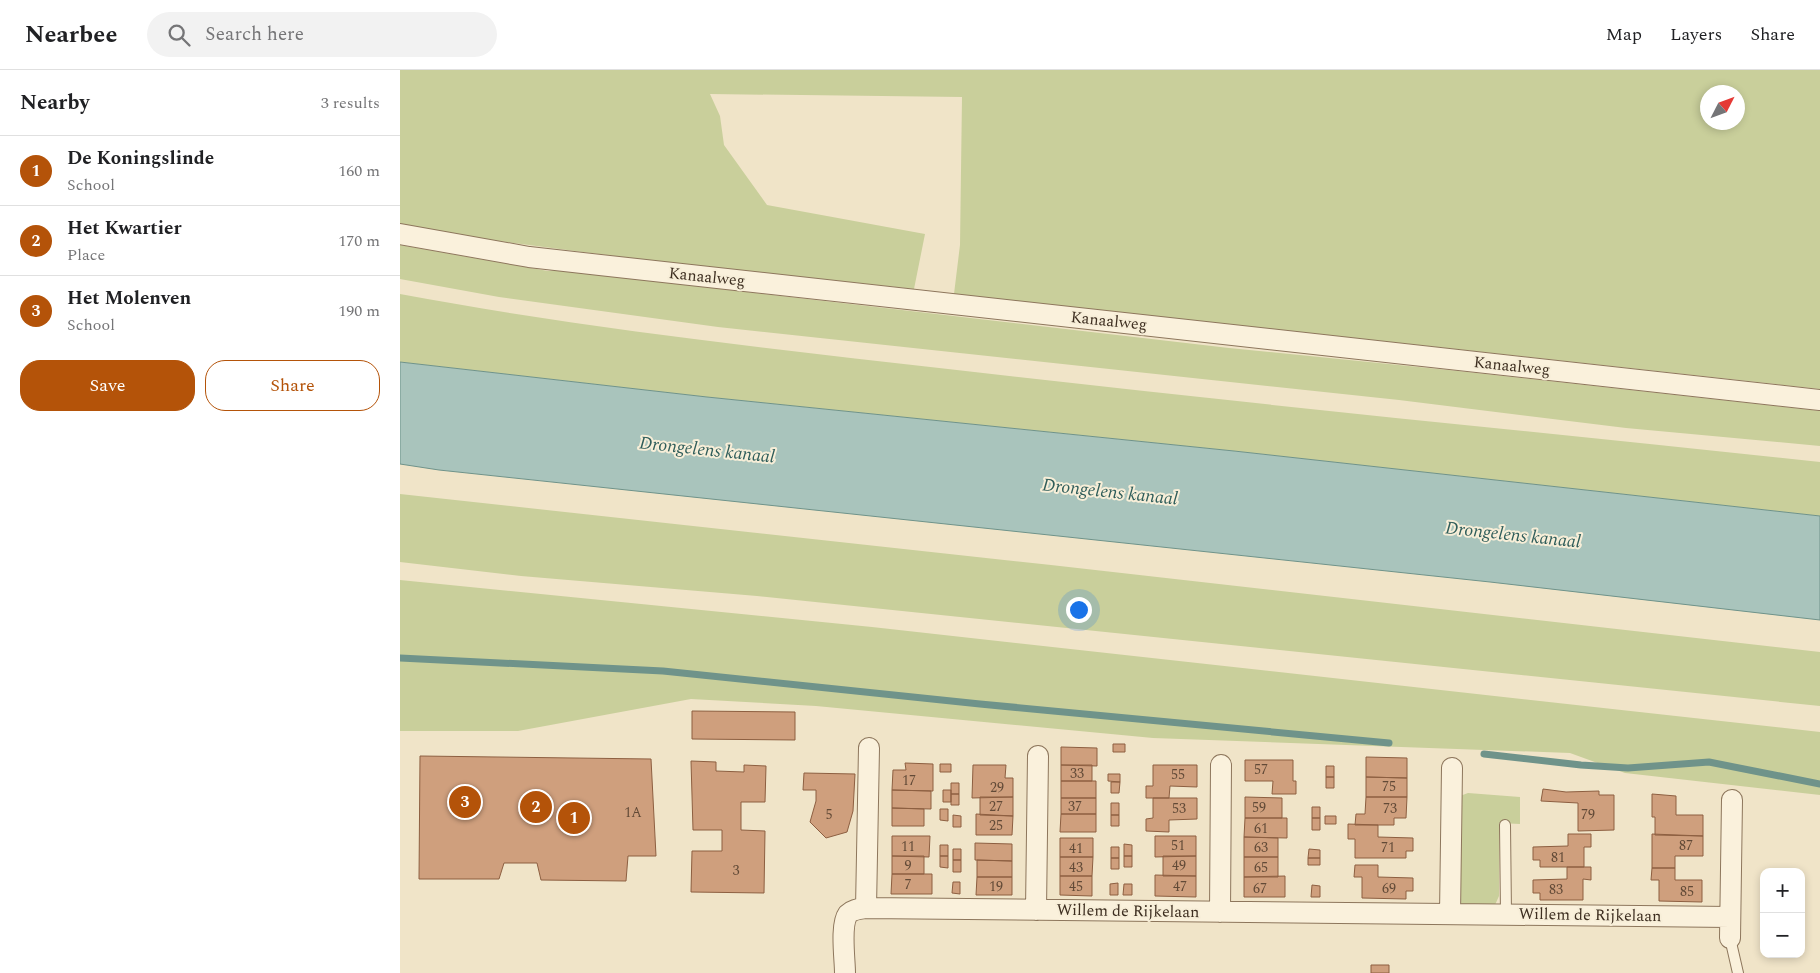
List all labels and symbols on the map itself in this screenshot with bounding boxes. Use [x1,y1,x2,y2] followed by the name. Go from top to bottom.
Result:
[1700,85,1745,130] north arrow
[667,261,747,293] street label: Kanaalweg
[1069,305,1149,337] street label: Kanaalweg
[1472,350,1552,382] street label: Kanaalweg
[638,429,776,471] water label: Drongelens kanaal
[1041,471,1179,513] water label: Drongelens kanaal
[1444,514,1582,556] water label: Drongelens kanaal
[1066,597,1092,623] your location
[1254,759,1268,780] house number: 57
[1070,763,1084,784] house number: 33
[1171,764,1185,785] house number: 55
[902,770,916,791] house number: 17
[1382,776,1396,797] house number: 75
[990,777,1004,798] house number: 29
[449,783,481,821] pin: 3
[520,788,552,826] pin: 2
[989,796,1003,817] house number: 27
[1068,796,1082,817] house number: 37
[1252,797,1266,818] house number: 59
[1172,798,1186,819] house number: 53
[1383,798,1397,819] house number: 73
[558,799,590,837] pin: 1
[624,802,642,823] house number: 1A
[826,804,833,825] house number: 5
[1581,804,1595,825] house number: 79
[989,815,1003,836] house number: 25
[1254,818,1268,839] house number: 61
[1171,835,1185,856] house number: 51
[1679,835,1693,856] house number: 87
[901,836,915,857] house number: 11
[1254,837,1268,858] house number: 63
[1381,837,1395,858] house number: 71
[1069,838,1083,859] house number: 41
[1551,847,1565,868] house number: 81
[905,855,912,876] house number: 9
[1172,855,1186,876] house number: 49
[1069,857,1083,878] house number: 43
[1254,857,1268,878] house number: 65
[733,860,740,881] house number: 3
[905,874,912,895] house number: 7
[989,876,1003,897] house number: 19
[1069,876,1083,897] house number: 45
[1173,876,1187,897] house number: 47
[1253,878,1267,899] house number: 67
[1382,878,1396,899] house number: 69
[1549,879,1563,900] house number: 83
[1680,881,1694,902] house number: 85
[1056,898,1200,924] street label: Willem de Rijkelaan
[1518,902,1662,928] street label: Willem de Rijkelaan

